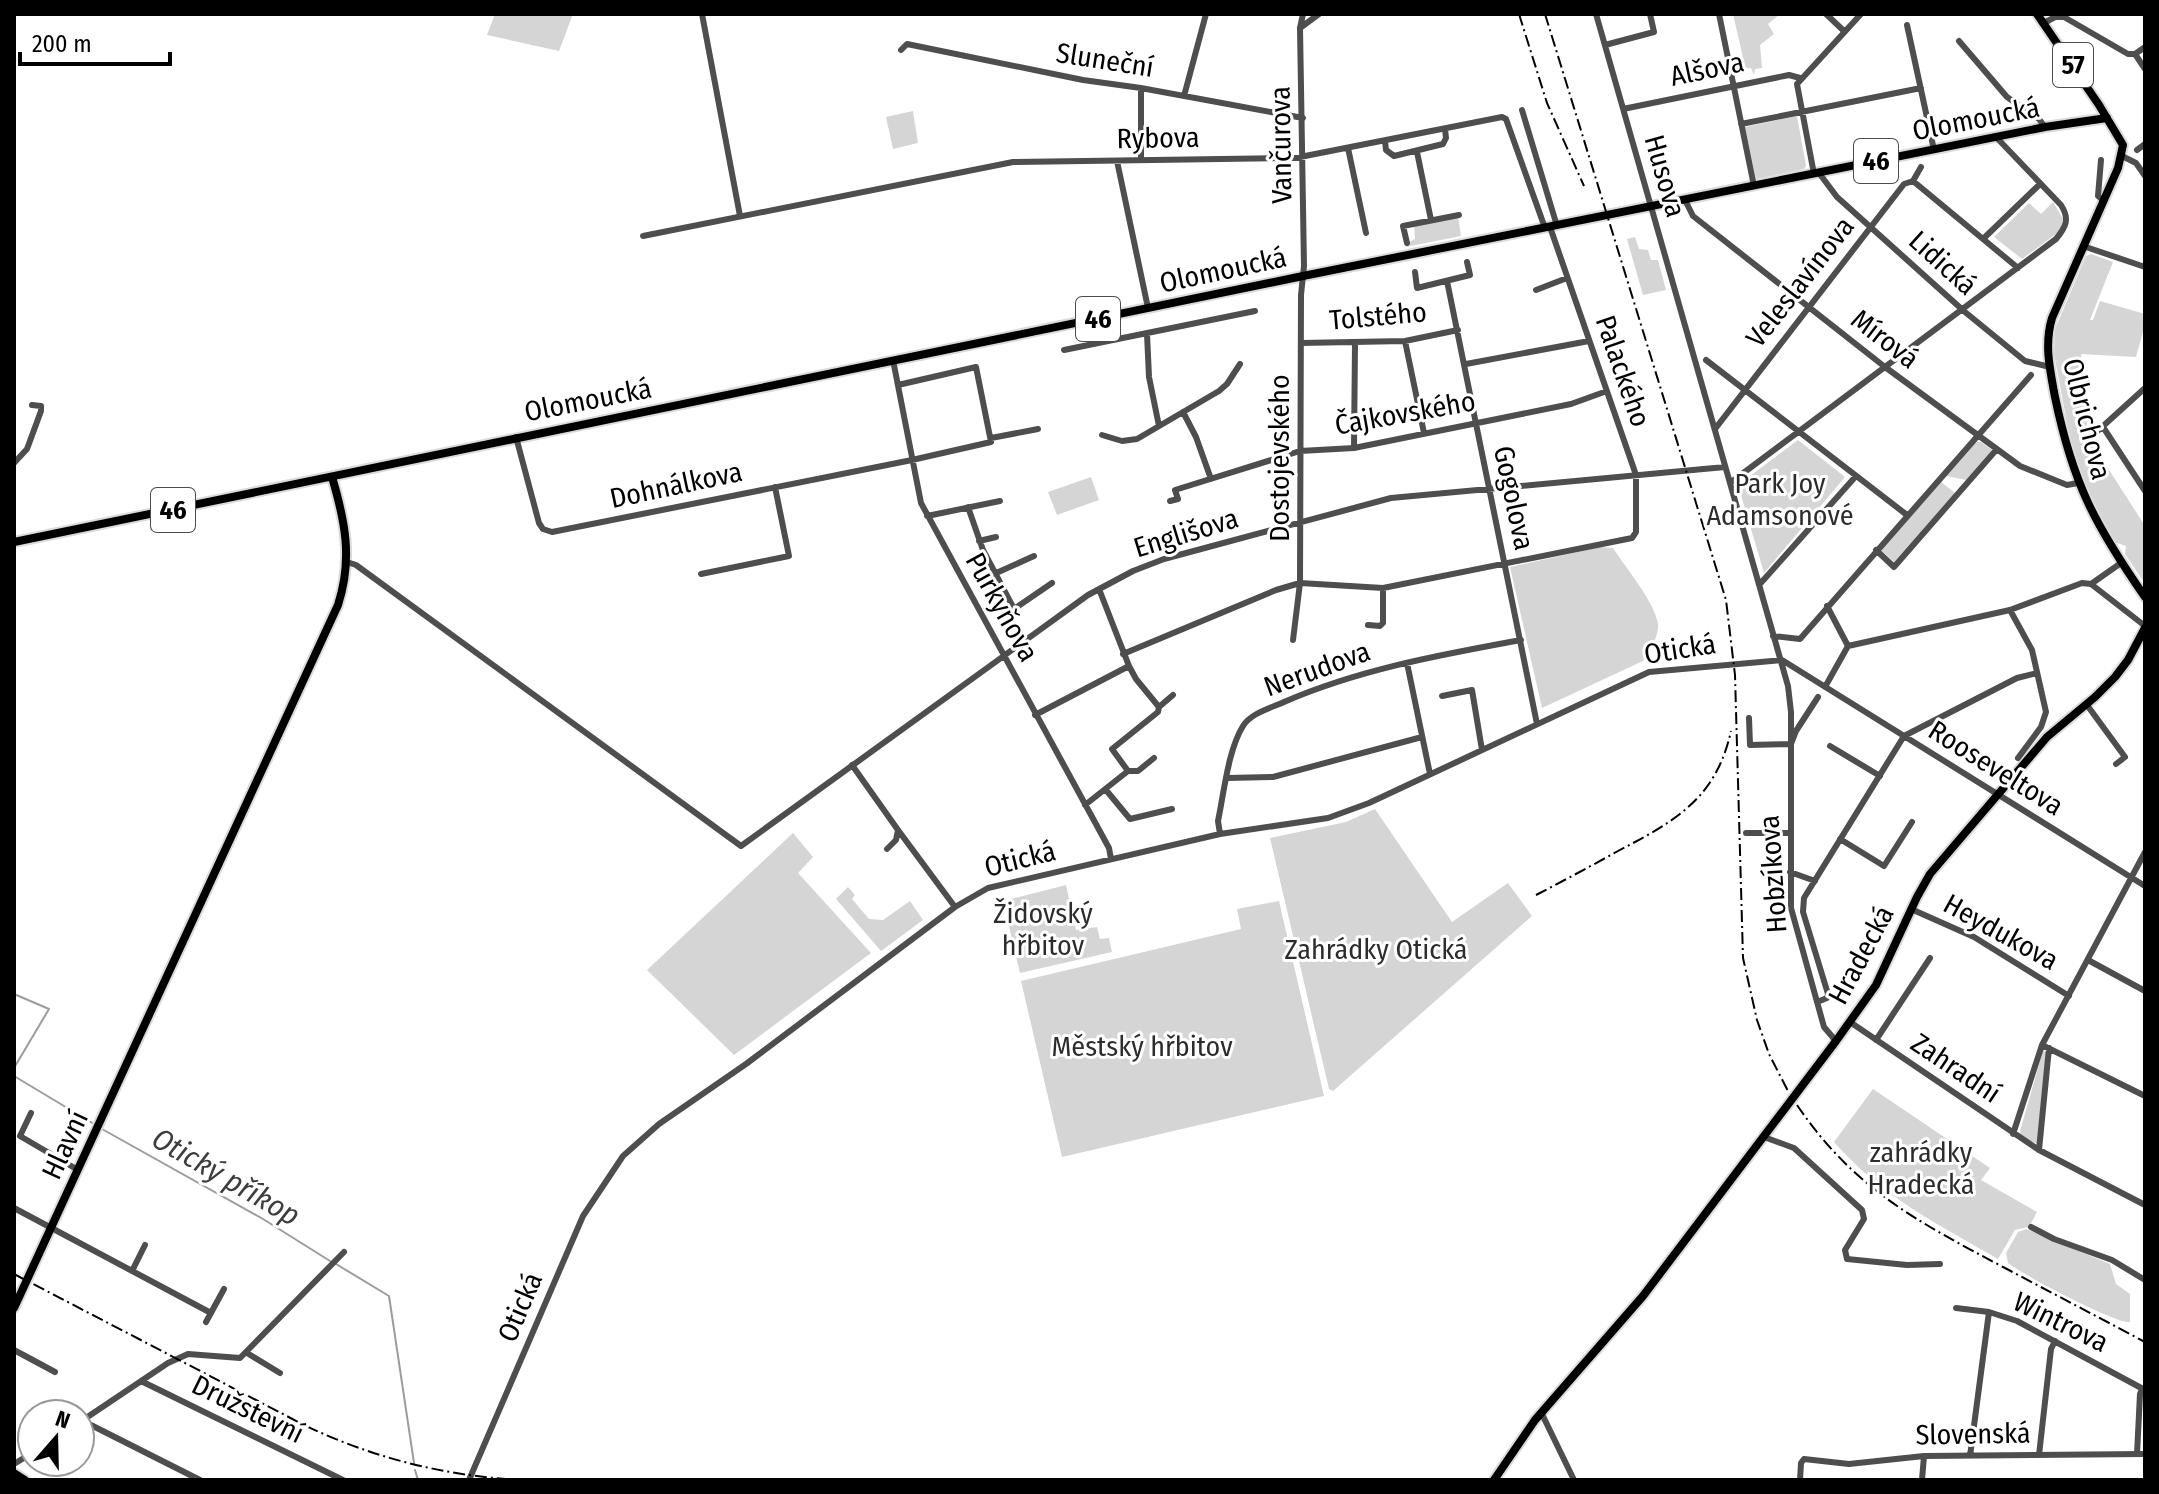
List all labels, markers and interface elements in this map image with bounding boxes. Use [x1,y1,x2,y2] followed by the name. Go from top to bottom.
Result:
[20,16,170,66] scale bar
[32,30,92,58] text: 200 m
[1054,36,1156,84] street label: Sluneční
[2053,43,2093,87] road number: 57
[1667,45,1747,93] street label: Alšova
[1263,86,1299,204] street label: Vančurova
[1910,91,2042,147] street label: Olomoucká
[1116,121,1200,155] street label: Rybova
[1638,131,1692,221] street label: Husova
[1854,139,1898,183] road number: 46
[1739,211,1861,353] street label: Veleslavínova
[1902,224,1984,302] street label: Lidická
[1157,240,1289,300] street label: Olomoucká
[1328,295,1428,337] street label: Tolstého
[1076,297,1120,341] road number: 46
[1845,302,1925,376] street label: Mírová
[1589,311,1657,431] street label: Palackého
[2056,355,2118,483] street label: Olbrichova
[522,372,654,428] street label: Olomoucká
[1263,374,1296,542] street label: Dostojevského
[1332,384,1478,442] street label: Čajkovského
[1487,443,1541,553] street label: Gogolova
[607,455,745,515] street label: Dohnálkova
[1706,467,1854,532] park label: Park Joy Adamsonové
[151,488,195,532] road number: 46
[1130,501,1242,565] street label: Englišova
[959,547,1045,667] street label: Purkyňova
[1642,627,1718,671] street label: Otická
[1259,635,1375,703] street label: Nerudova
[1923,714,2069,822] street label: Rooseveltova
[1752,814,1794,934] street label: Hobzíkova
[981,834,1059,884] street label: Otická
[1938,887,2064,977] street label: Heydukova
[993,897,1093,962] park label: Židovský hřbitov
[1821,900,1901,1010] street label: Hradecká
[1284,933,1468,966] park label: Zahrádky Otická
[1905,1026,2007,1110] street label: Zahradní
[1051,1030,1233,1063] park label: Městský hřbitov
[35,1105,95,1185] street label: Hlavní
[146,1120,306,1234] water label: Otický příkop
[1868,1136,1974,1201] park label: zahrádky Hradecká
[491,1267,549,1347] street label: Otická
[2008,1285,2114,1359] street label: Wintrova
[187,1368,309,1450] street label: Družstevní
[16,1398,96,1478] north arrow
[52,1405,73,1435] text: N
[1915,1416,2031,1452] street label: Slovenská

